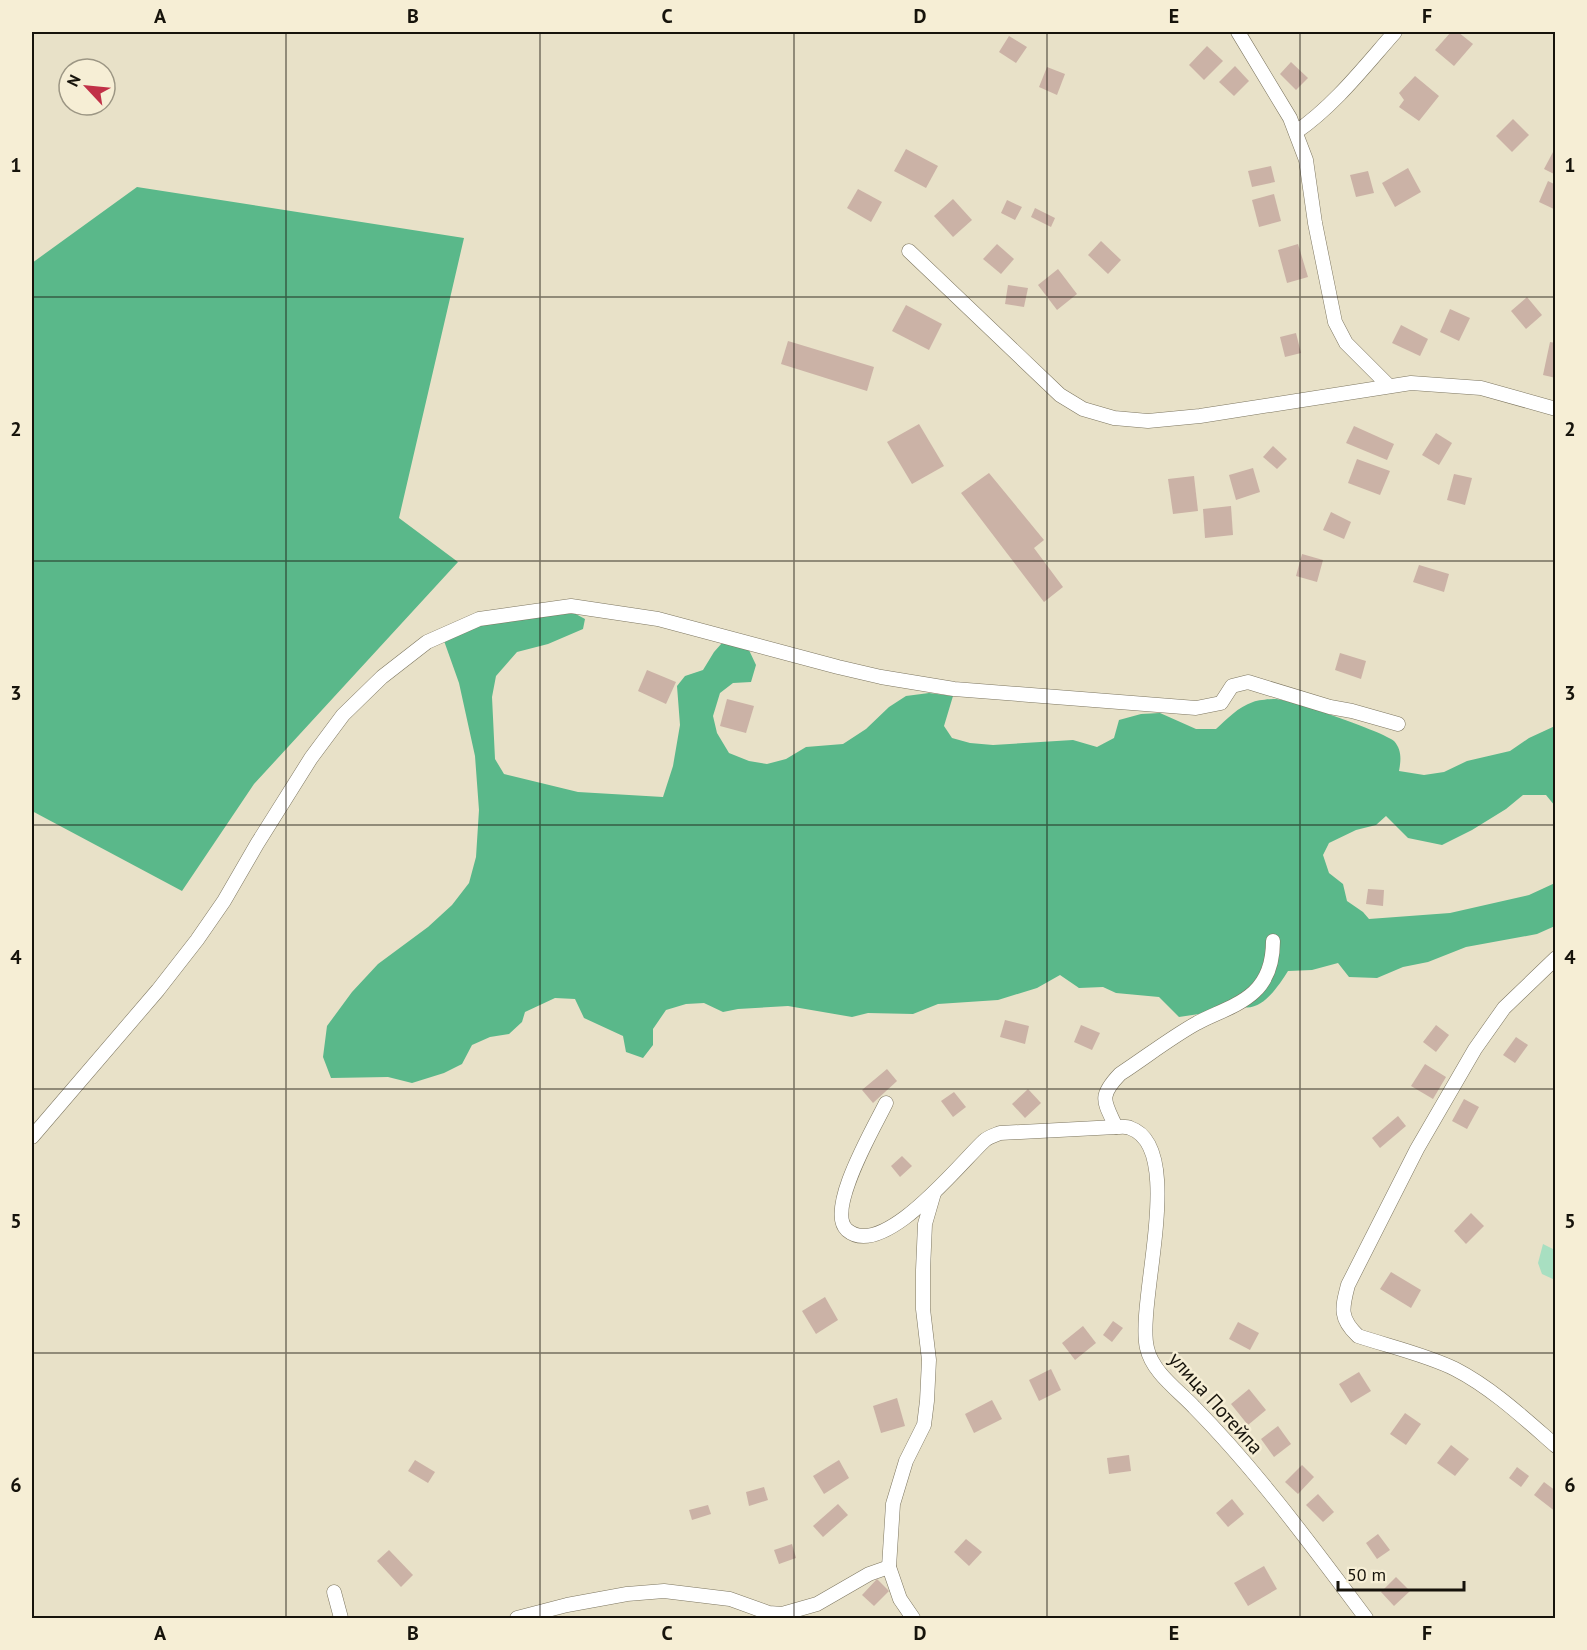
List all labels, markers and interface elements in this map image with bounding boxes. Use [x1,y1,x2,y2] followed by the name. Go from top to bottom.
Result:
[154,3,167,29] text: A
[407,3,419,29] text: B
[661,3,673,29] text: C
[914,3,927,29] text: D
[1169,3,1179,29] text: E
[1422,3,1432,29] text: F
[57,57,117,117] north arrow
[62,71,85,90] text: N
[10,152,22,178] text: 1
[1564,152,1576,178] text: 1
[10,416,22,442] text: 2
[1564,416,1576,442] text: 2
[10,680,22,706] text: 3
[1564,680,1576,706] text: 3
[10,944,22,970] text: 4
[1564,944,1576,970] text: 4
[10,1208,22,1234] text: 5
[1564,1208,1576,1234] text: 5
[1163,1346,1269,1460] street label: улица Потейпа
[10,1472,22,1498] text: 6
[1564,1472,1576,1498] text: 6
[1338,1554,1464,1592] scale bar
[1347,1563,1386,1586] text: 50 m
[154,1620,167,1646] text: A
[407,1620,419,1646] text: B
[661,1620,673,1646] text: C
[914,1620,927,1646] text: D
[1169,1620,1179,1646] text: E
[1422,1620,1432,1646] text: F

